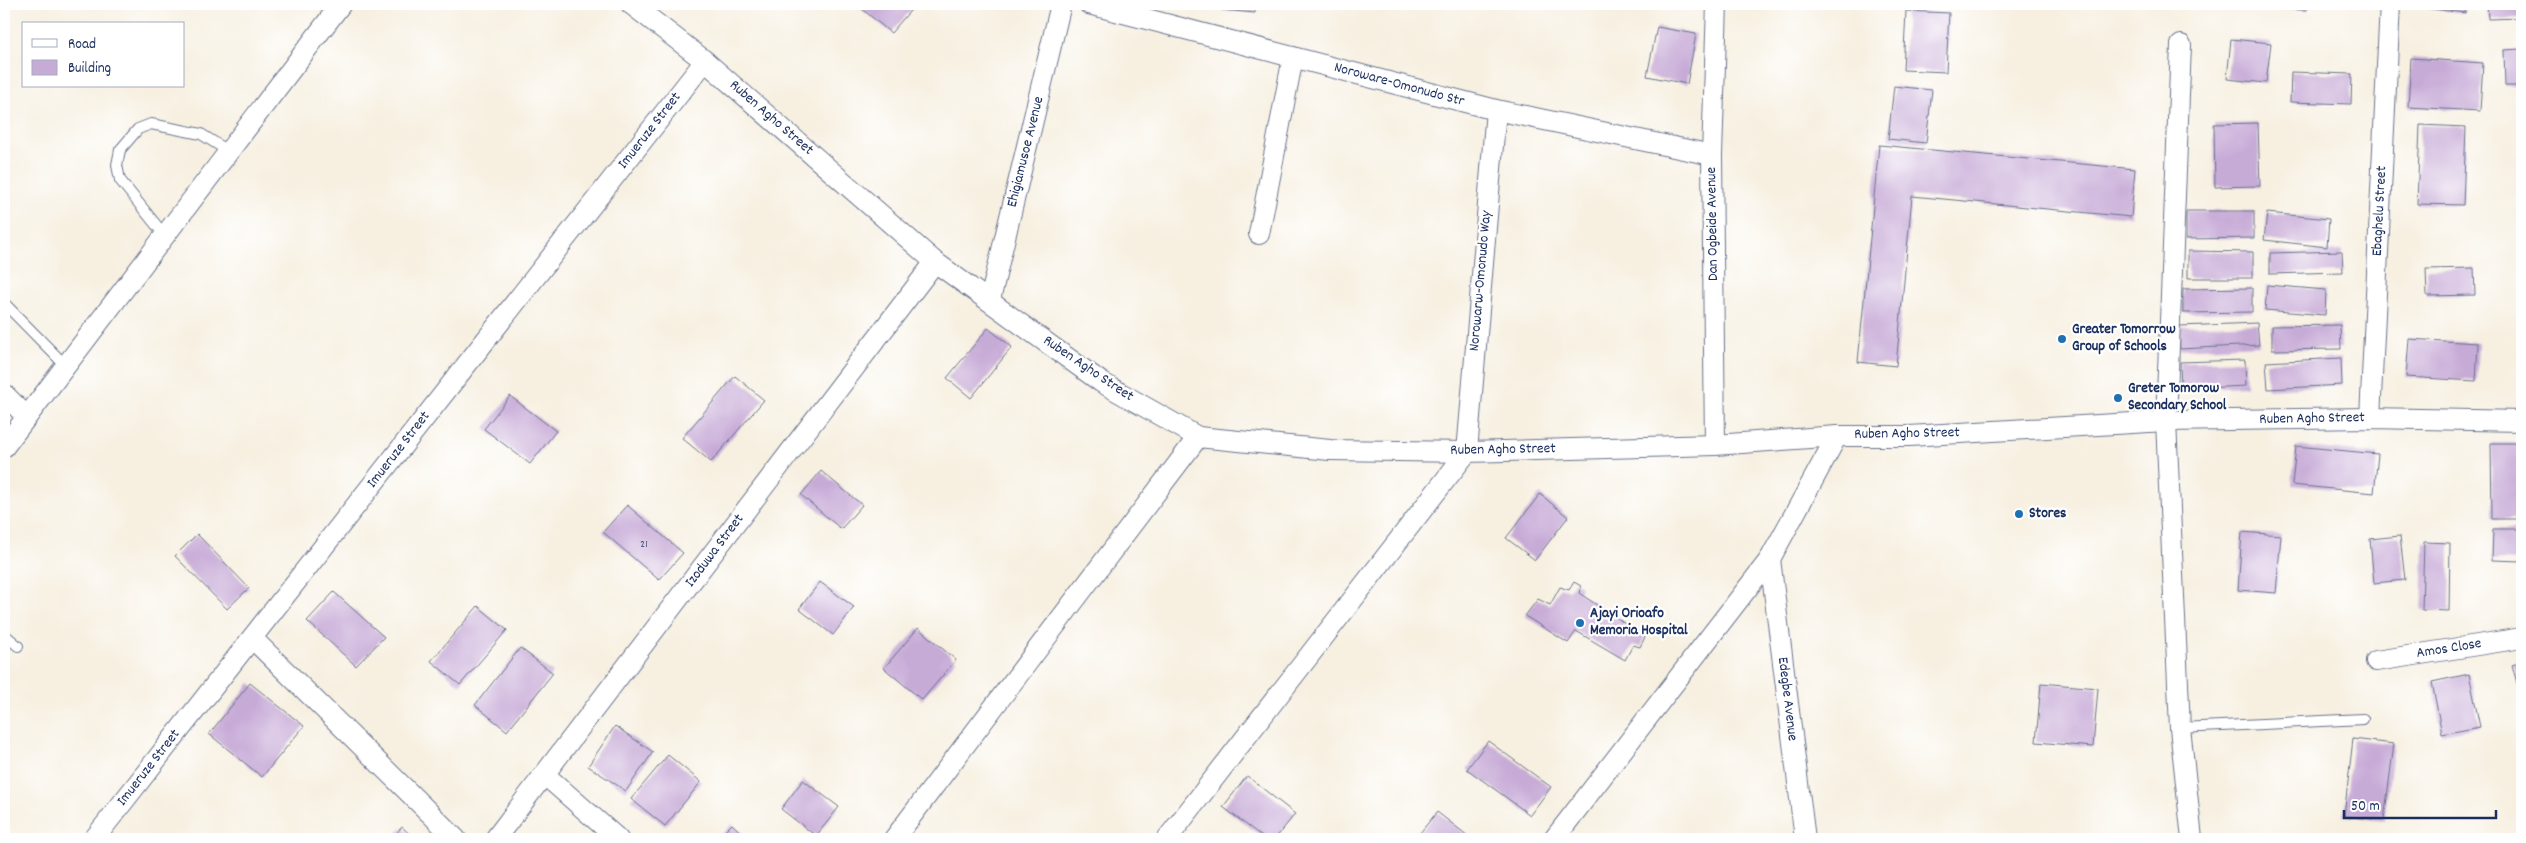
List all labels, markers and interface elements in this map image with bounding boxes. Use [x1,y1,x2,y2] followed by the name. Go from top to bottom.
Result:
[22,22,185,88] legend
[68,34,96,56] text: Road
[1331,57,1467,113] street label: Noroware-Omonudo Str
[68,58,111,80] text: Building
[724,75,818,161] street label: Ruben Agho Street
[613,88,687,174] street label: Imueruze Street
[1002,94,1051,210] street label: Ehigiamusoe Avenue
[2367,165,2393,257] street label: Ebaghelu Street
[1701,166,1725,281] street label: Dan Ogbeide Avenue
[1464,209,1498,352] street label: Norowarw-Omonudo Way
[2072,319,2176,358] place label: Greater Tomorrow Group of Schools
[1038,330,1138,408] street label: Ruben Agho Street
[2056,333,2068,345] marker: Greater Tomorrow Group of Schools
[2128,378,2227,417] place label: Greter Tomorow Secondary School
[2112,392,2124,404] marker: Greter Tomorow Secondary School
[362,407,436,493] street label: Imueruze Street
[2259,407,2365,431] street label: Ruben Agho Street
[1854,422,1960,446] street label: Ruben Agho Street
[1450,438,1556,462] street label: Ruben Agho Street
[2029,503,2066,525] place label: Stores
[2013,508,2025,520] marker: Stores
[680,509,750,592] street label: Izoduwa Street
[640,536,648,553] house number: 21
[1590,603,1688,642] place label: Ajayi Orioafo Memoria Hospital
[1574,617,1586,629] marker: Ajayi Orioafo Memoria Hospital
[2415,633,2483,665] street label: Amos Close
[1771,656,1803,743] street label: Edegbe Avenue
[112,725,186,811] street label: Imueruze Street
[2344,788,2496,820] scale bar
[2351,796,2380,818] text: 50 m

